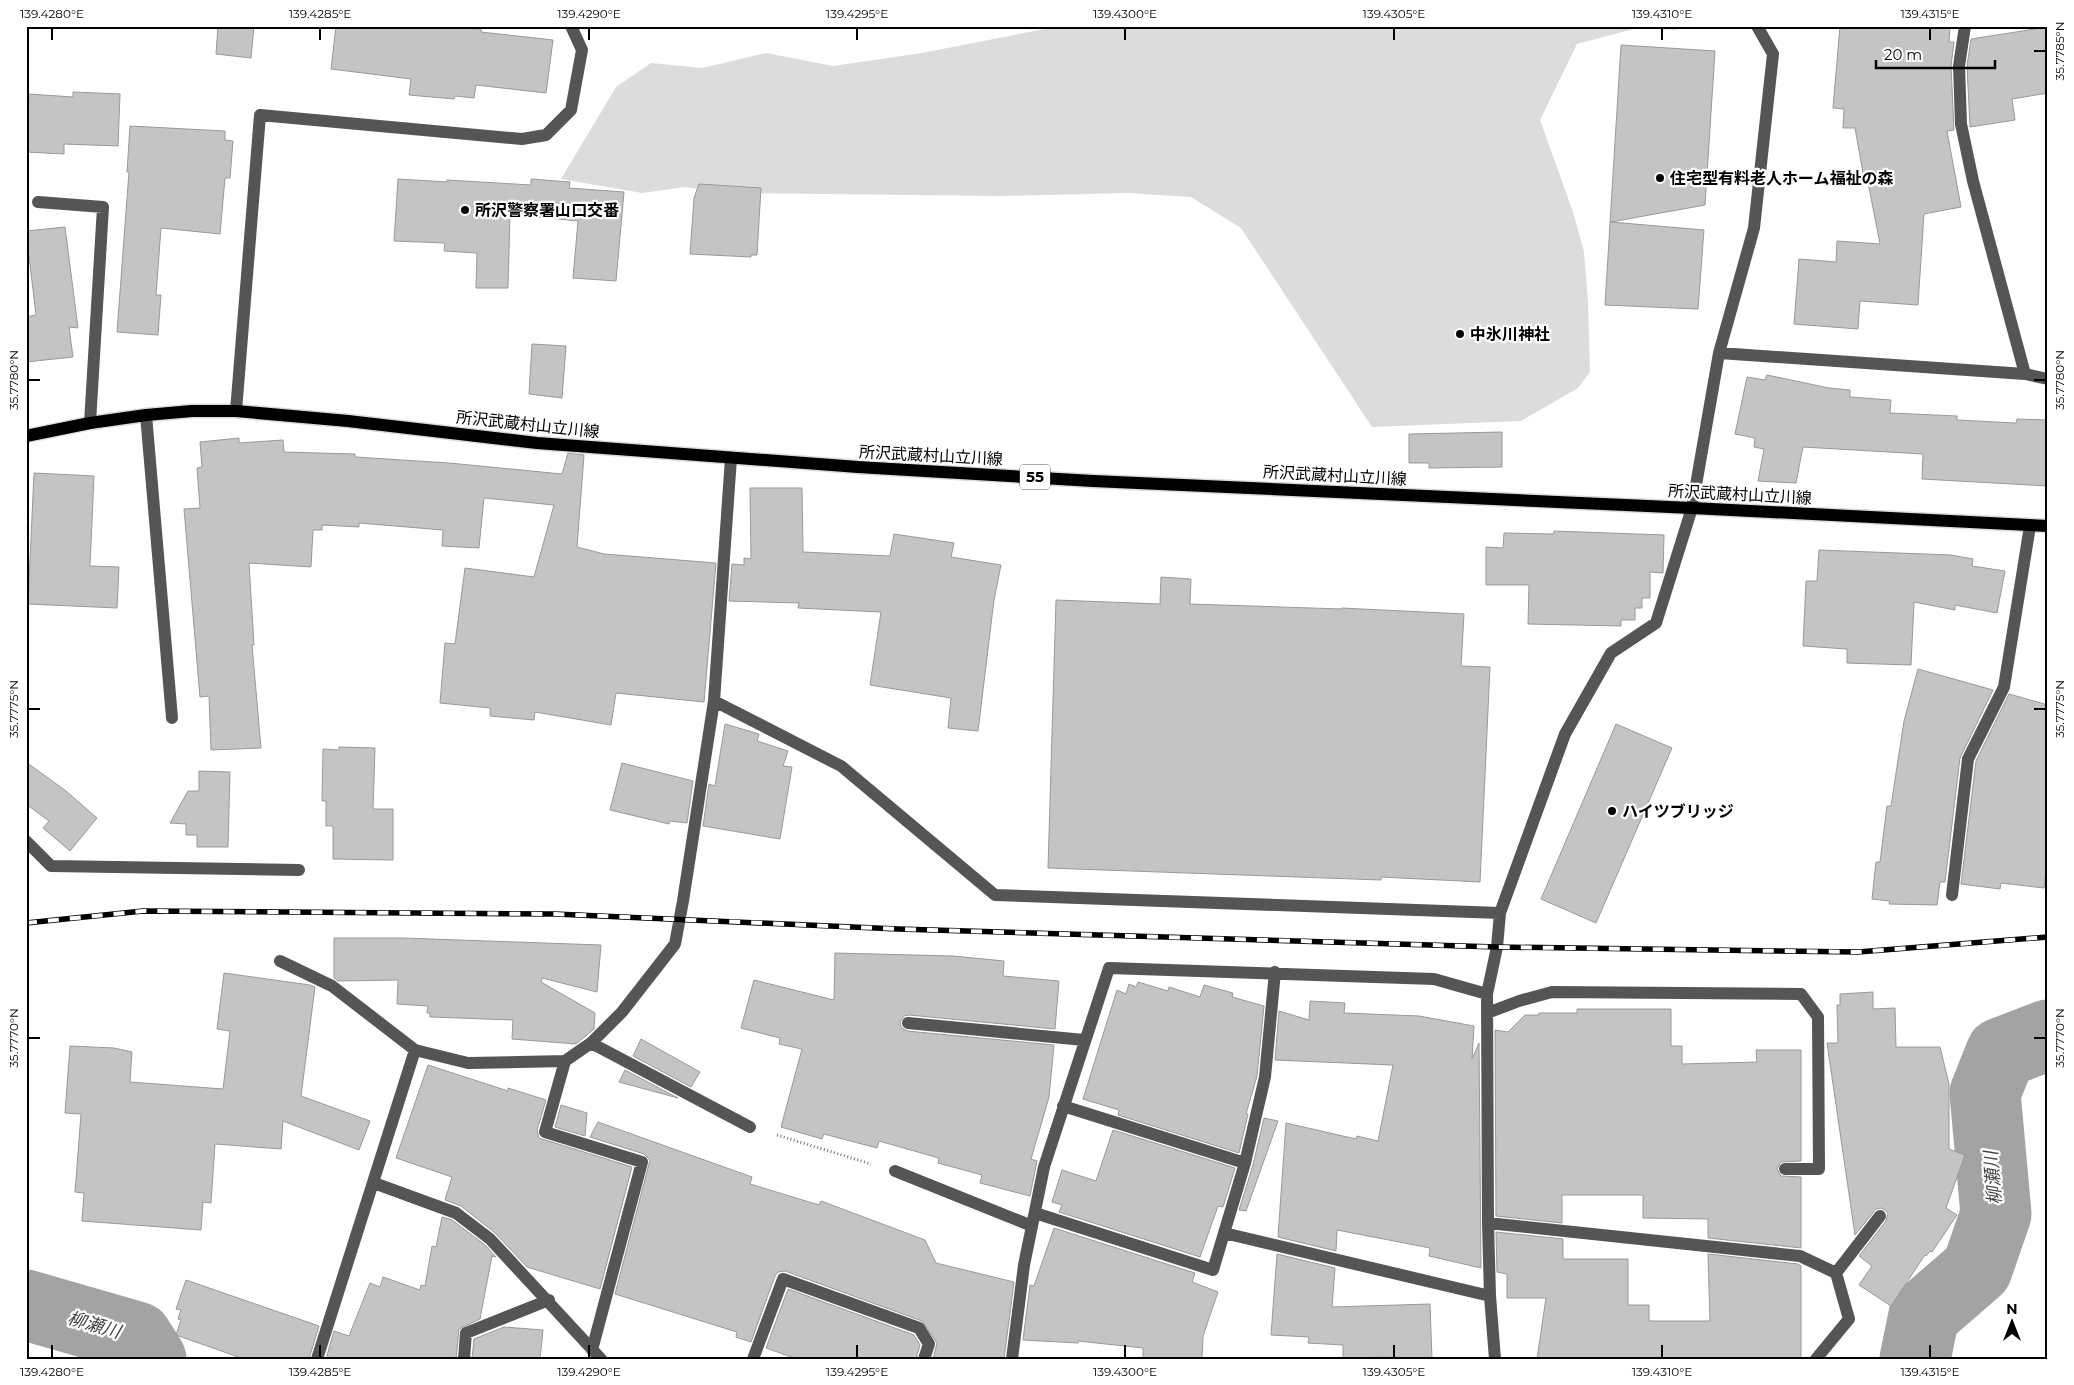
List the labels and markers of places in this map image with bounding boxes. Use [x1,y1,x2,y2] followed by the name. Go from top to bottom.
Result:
[1669,169,1894,188] place label: 住宅型有料老人ホーム福祉の森
[1654,172,1666,184] marker: 住宅型有料老人ホーム福祉の森
[475,201,619,220] place label: 所沢警察署山口交番
[459,204,471,216] marker: 所沢警察署山口交番
[1470,325,1550,344] place label: 中氷川神社
[1454,328,1466,340] marker: 中氷川神社
[1622,802,1734,821] place label: ハイツブリッジ
[1606,805,1618,817] marker: ハイツブリッジ

